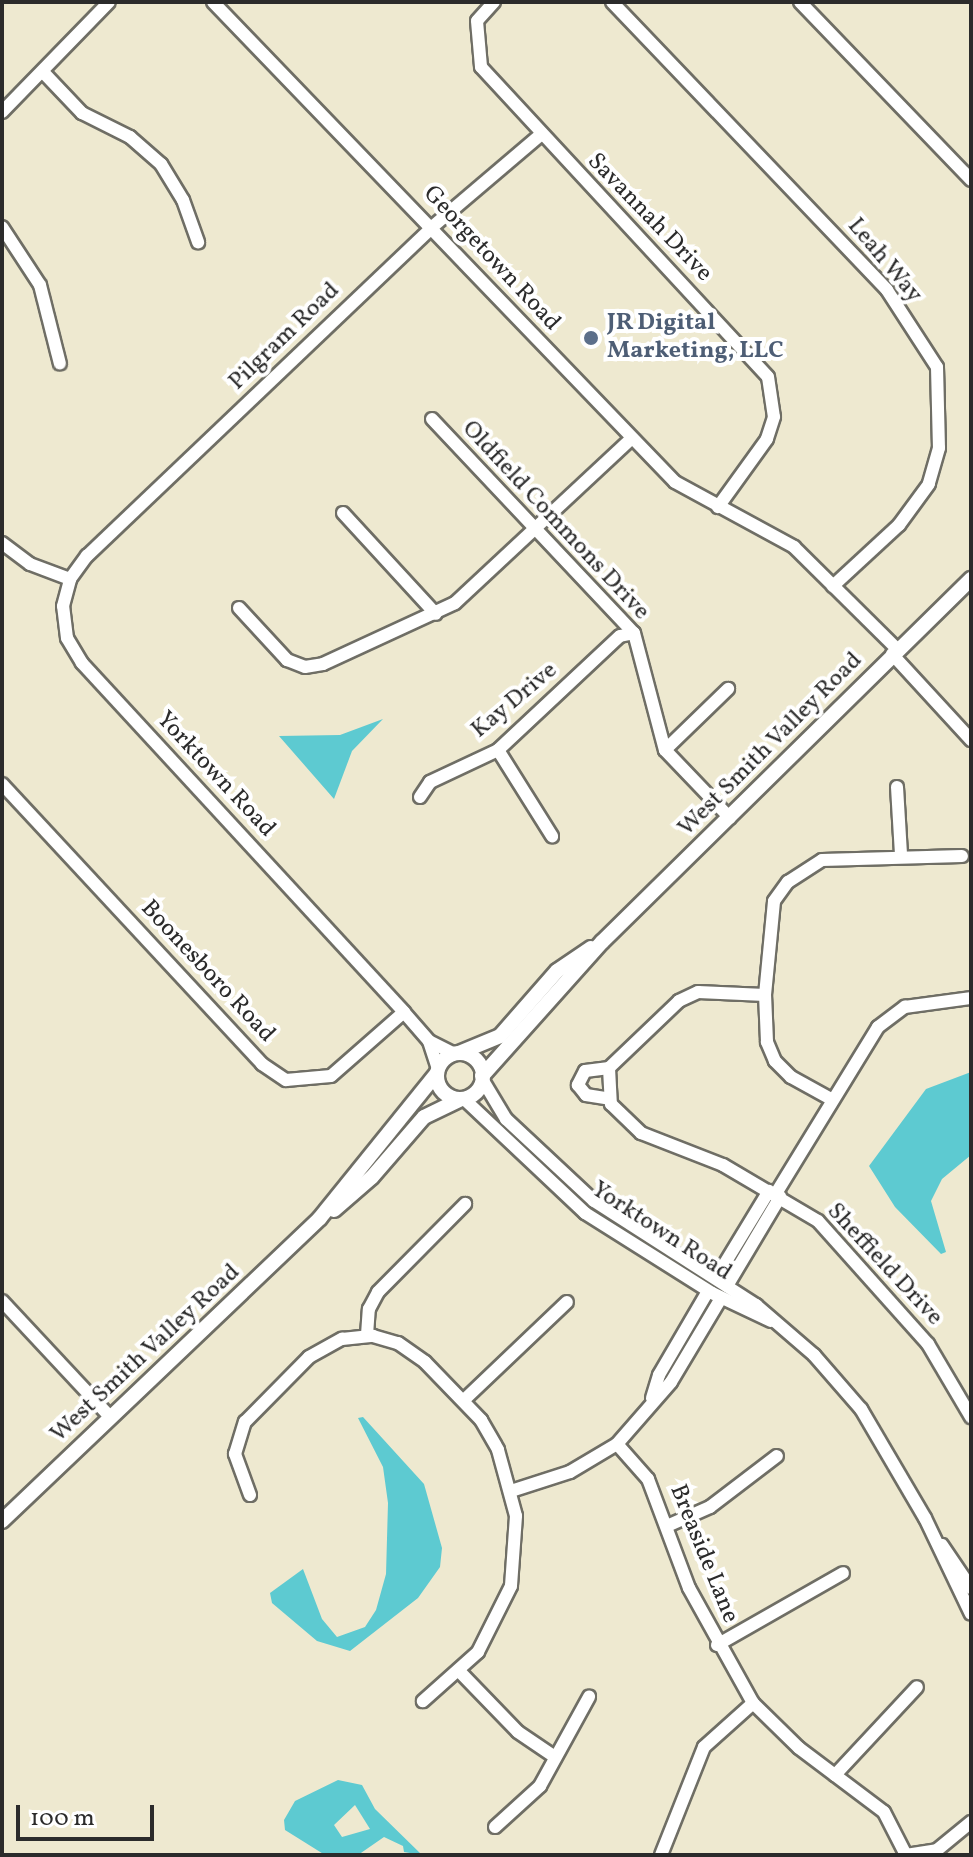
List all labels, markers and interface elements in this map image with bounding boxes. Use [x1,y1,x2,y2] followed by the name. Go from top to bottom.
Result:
[580,148,718,288] street label: Savannah Drive
[416,180,566,338] street label: Georgetown Road
[840,212,928,310] street label: Leah Way
[224,277,346,397] street label: Pilgram Road
[607,310,784,366] place label: JR Digital Marketing, LLC
[582,329,600,347] marker: JR Digital Marketing, LLC
[455,415,655,627] street label: Oldfield Commons Drive
[672,646,870,844] street label: West Smith Valley Road
[466,657,564,745] street label: Kay Drive
[149,706,281,844] street label: Yorktown Road
[134,895,280,1049] street label: Boonesboro Road
[585,1176,737,1288] street label: Yorktown Road
[820,1198,948,1332] street label: Sheffield Drive
[45,1258,247,1450] street label: West Smith Valley Road
[662,1481,744,1627] street label: Breaside Lane
[20,1789,158,1839] scale bar
[30,1802,95,1836] text: 100 m

